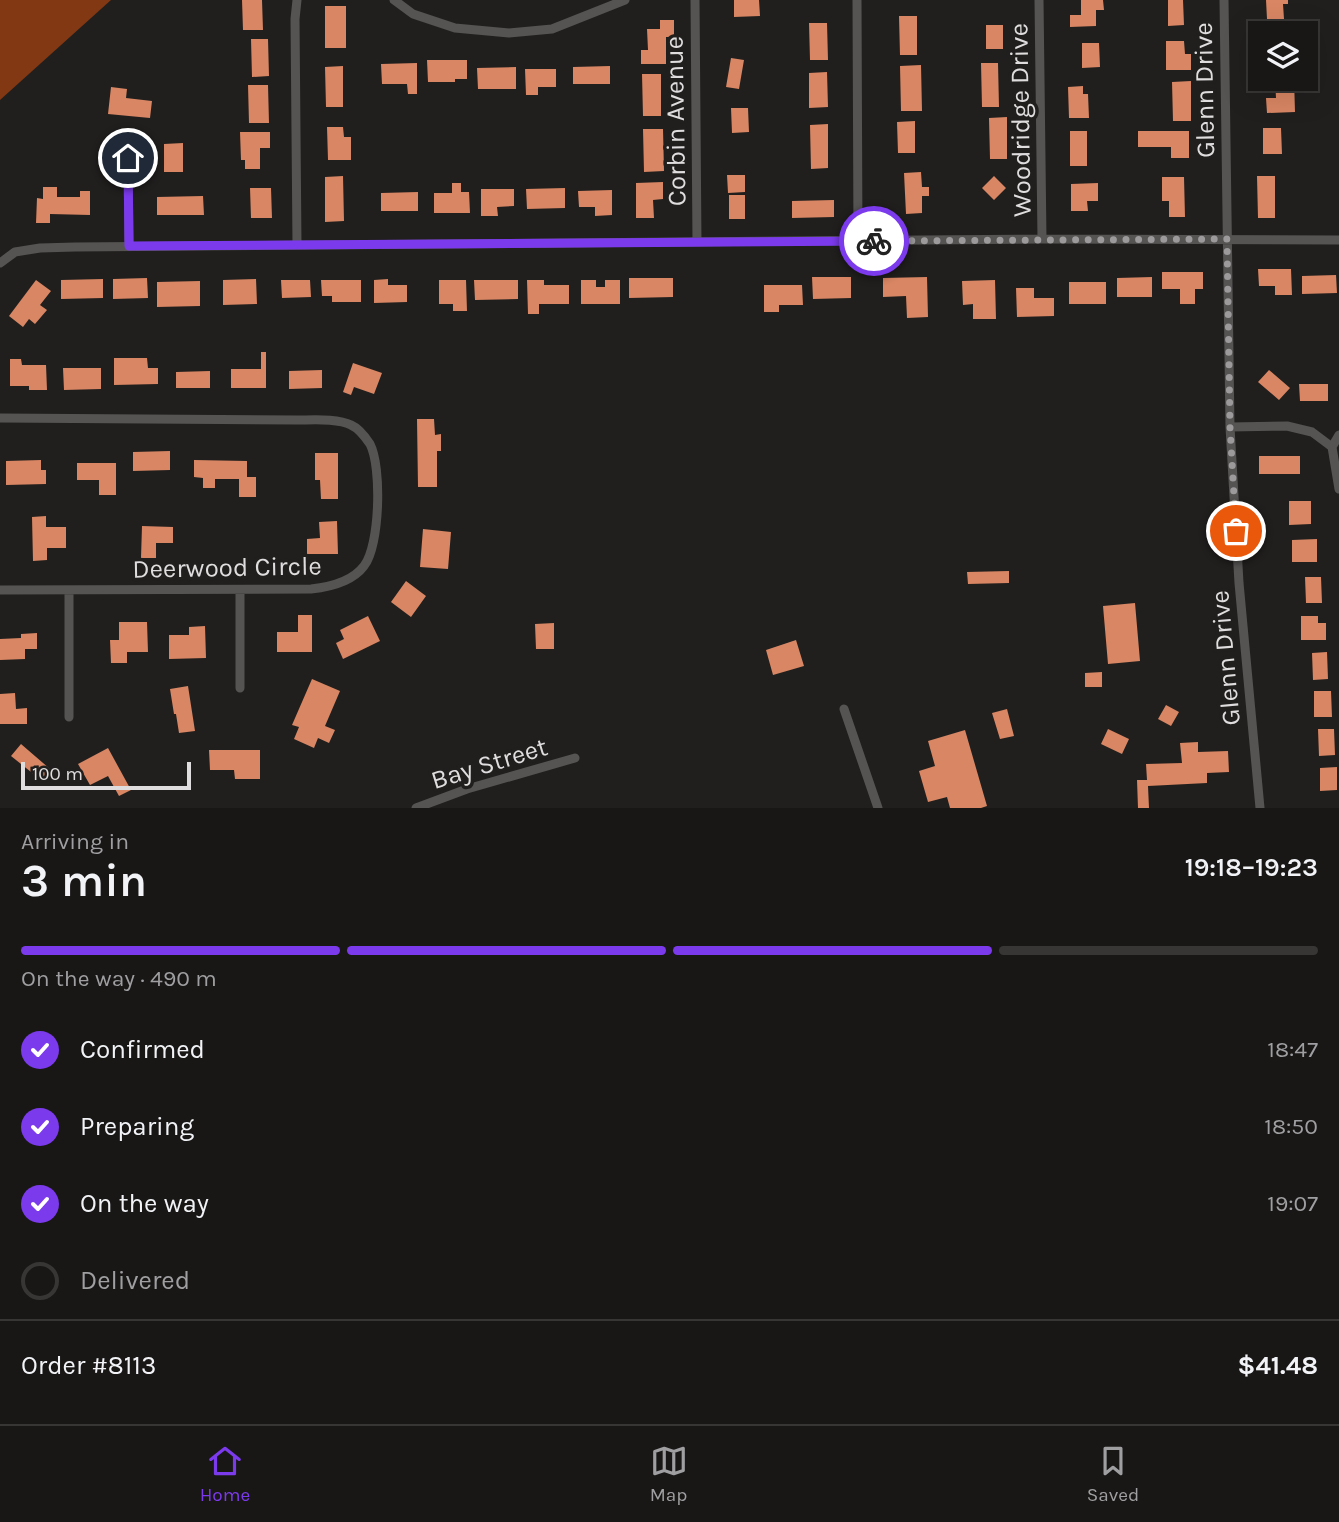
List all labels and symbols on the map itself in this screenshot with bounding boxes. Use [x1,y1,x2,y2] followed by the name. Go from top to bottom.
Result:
[1188,22,1221,158] street label: Glenn Drive
[1003,23,1038,217] street label: Woodridge Drive
[659,36,692,206] street label: Corbin Avenue
[98,128,158,188] pin
[839,206,909,276] courier
[1206,501,1266,561] pin
[132,550,322,585] street label: Deerwood Circle
[1204,589,1247,727] street label: Glenn Drive
[427,731,551,796] street label: Bay Street
[21,759,191,791] scale bar

